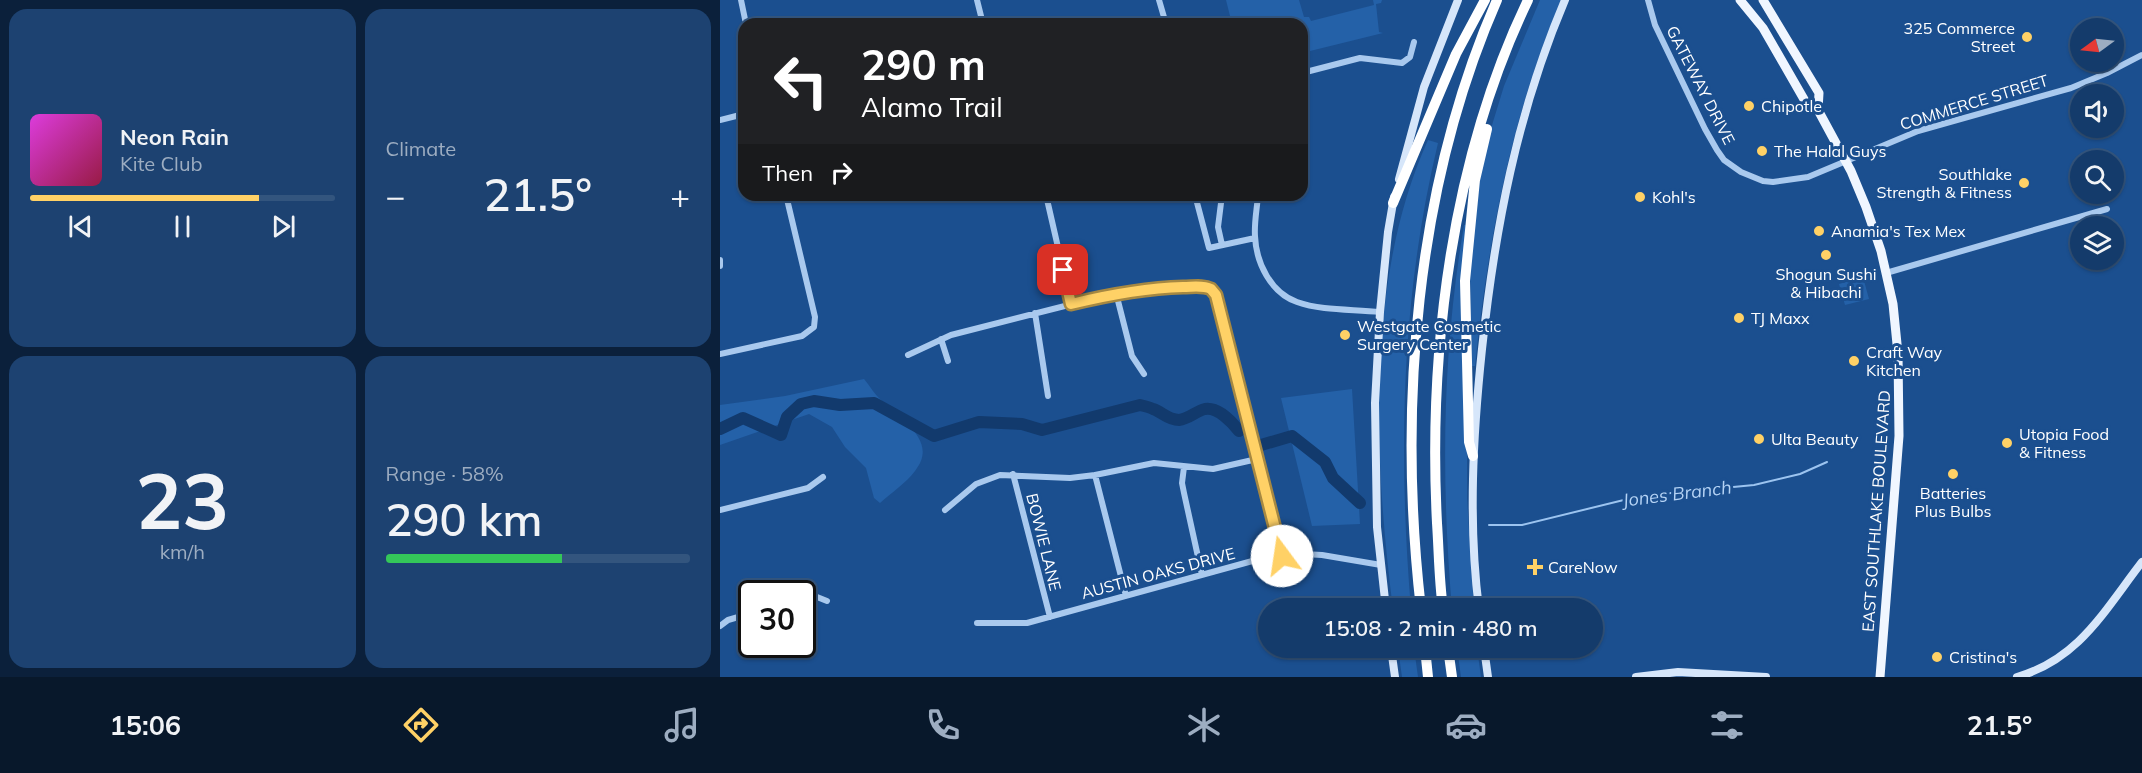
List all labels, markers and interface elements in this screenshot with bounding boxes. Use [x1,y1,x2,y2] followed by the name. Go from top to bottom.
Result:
[1904,18,2015,56] place label: 325 Commerce Street
[2070,18,2124,72] north arrow
[2070,18,2124,270] map controls
[1662,22,1740,148] street label: GATEWAY DRIVE
[2020,30,2034,44] marker: 325 Commerce Street
[861,38,986,91] text: 290 m
[762,42,840,120] icon: left
[1897,70,2051,134] street label: COMMERCE STREET
[2070,84,2124,138] button: sound
[861,90,1003,124] text: Alamo Trail
[1761,96,1822,116] place label: Chipotle
[1742,99,1756,113] marker: Chipotle
[120,123,229,151] text: Neon Rain
[386,136,456,161] text: Climate
[1774,141,1886,161] place label: The Halal Guys
[1755,144,1769,158] marker: The Halal Guys
[2070,150,2124,204] button: search
[120,151,202,176] text: Kite Club
[825,156,858,189] icon: right
[762,159,813,187] text: Then
[1877,164,2012,202] place label: Southlake Strength & Fitness
[483,166,592,222] text: 21.5°
[386,175,405,216] text: −
[670,175,690,216] text: +
[2017,176,2031,190] marker: Southlake Strength & Fitness
[1652,187,1696,207] place label: Kohl's
[1633,190,1647,204] marker: Kohl's
[64,210,97,243] icon: previous
[166,210,199,243] icon: pause
[267,210,300,243] icon: next
[2070,216,2124,270] button: layers
[1831,221,1966,241] place label: Anamia's Tex Mex
[1812,224,1826,238] marker: Anamia's Tex Mex
[1037,244,1088,295] pin
[1819,248,1833,262] marker: Shogun Sushi & Hibachi
[1046,253,1079,286] icon: arrive
[1775,264,1877,302] place label: Shogun Sushi & Hibachi
[1751,308,1810,328] place label: TJ Maxx
[1732,311,1746,325] marker: TJ Maxx
[1357,316,1501,354] place label: Westgate Cosmetic Surgery Center
[1338,328,1352,342] marker: Westgate Cosmetic Surgery Center
[1866,342,1942,380] place label: Craft Way Kitchen
[1847,354,1861,368] marker: Craft Way Kitchen
[1858,389,1894,633] street label: EAST SOUTHLAKE BOULEVARD
[2019,424,2109,462] place label: Utopia Food & Fitness
[1771,429,1859,449] place label: Ulta Beauty
[1752,432,1766,446] marker: Ulta Beauty
[2000,436,2014,450] marker: Utopia Food & Fitness
[135,451,229,549] text: 23
[386,461,504,486] text: Range · 58%
[1946,467,1960,481] marker: Batteries Plus Bulbs
[1619,475,1733,512] water label: Jones Branch
[1914,483,1992,521] place label: Batteries Plus Bulbs
[386,491,542,547] text: 290 km
[1022,491,1066,593] street label: BOWIE LANE
[1250,524,1314,588] position arrow
[160,539,205,564] text: km/h
[1079,543,1237,603] street label: AUSTIN OAKS DRIVE
[1548,557,1618,577] place label: CareNow
[1526,558,1544,576] marker: CareNow
[738,580,816,658] speed limit sign: 30
[1323,614,1538,642] text: 15:08 · 2 min · 480 m
[1949,647,2017,667] place label: Cristina's
[1930,650,1944,664] marker: Cristina's
[400,704,442,746] icon: directions
[661,704,703,746] icon: music
[922,704,964,746] icon: phone
[1183,704,1225,746] icon: climate
[1445,704,1487,746] icon: car
[1706,704,1748,746] icon: filters
[110,708,181,742] text: 15:06
[1967,708,2032,742] text: 21.5°

